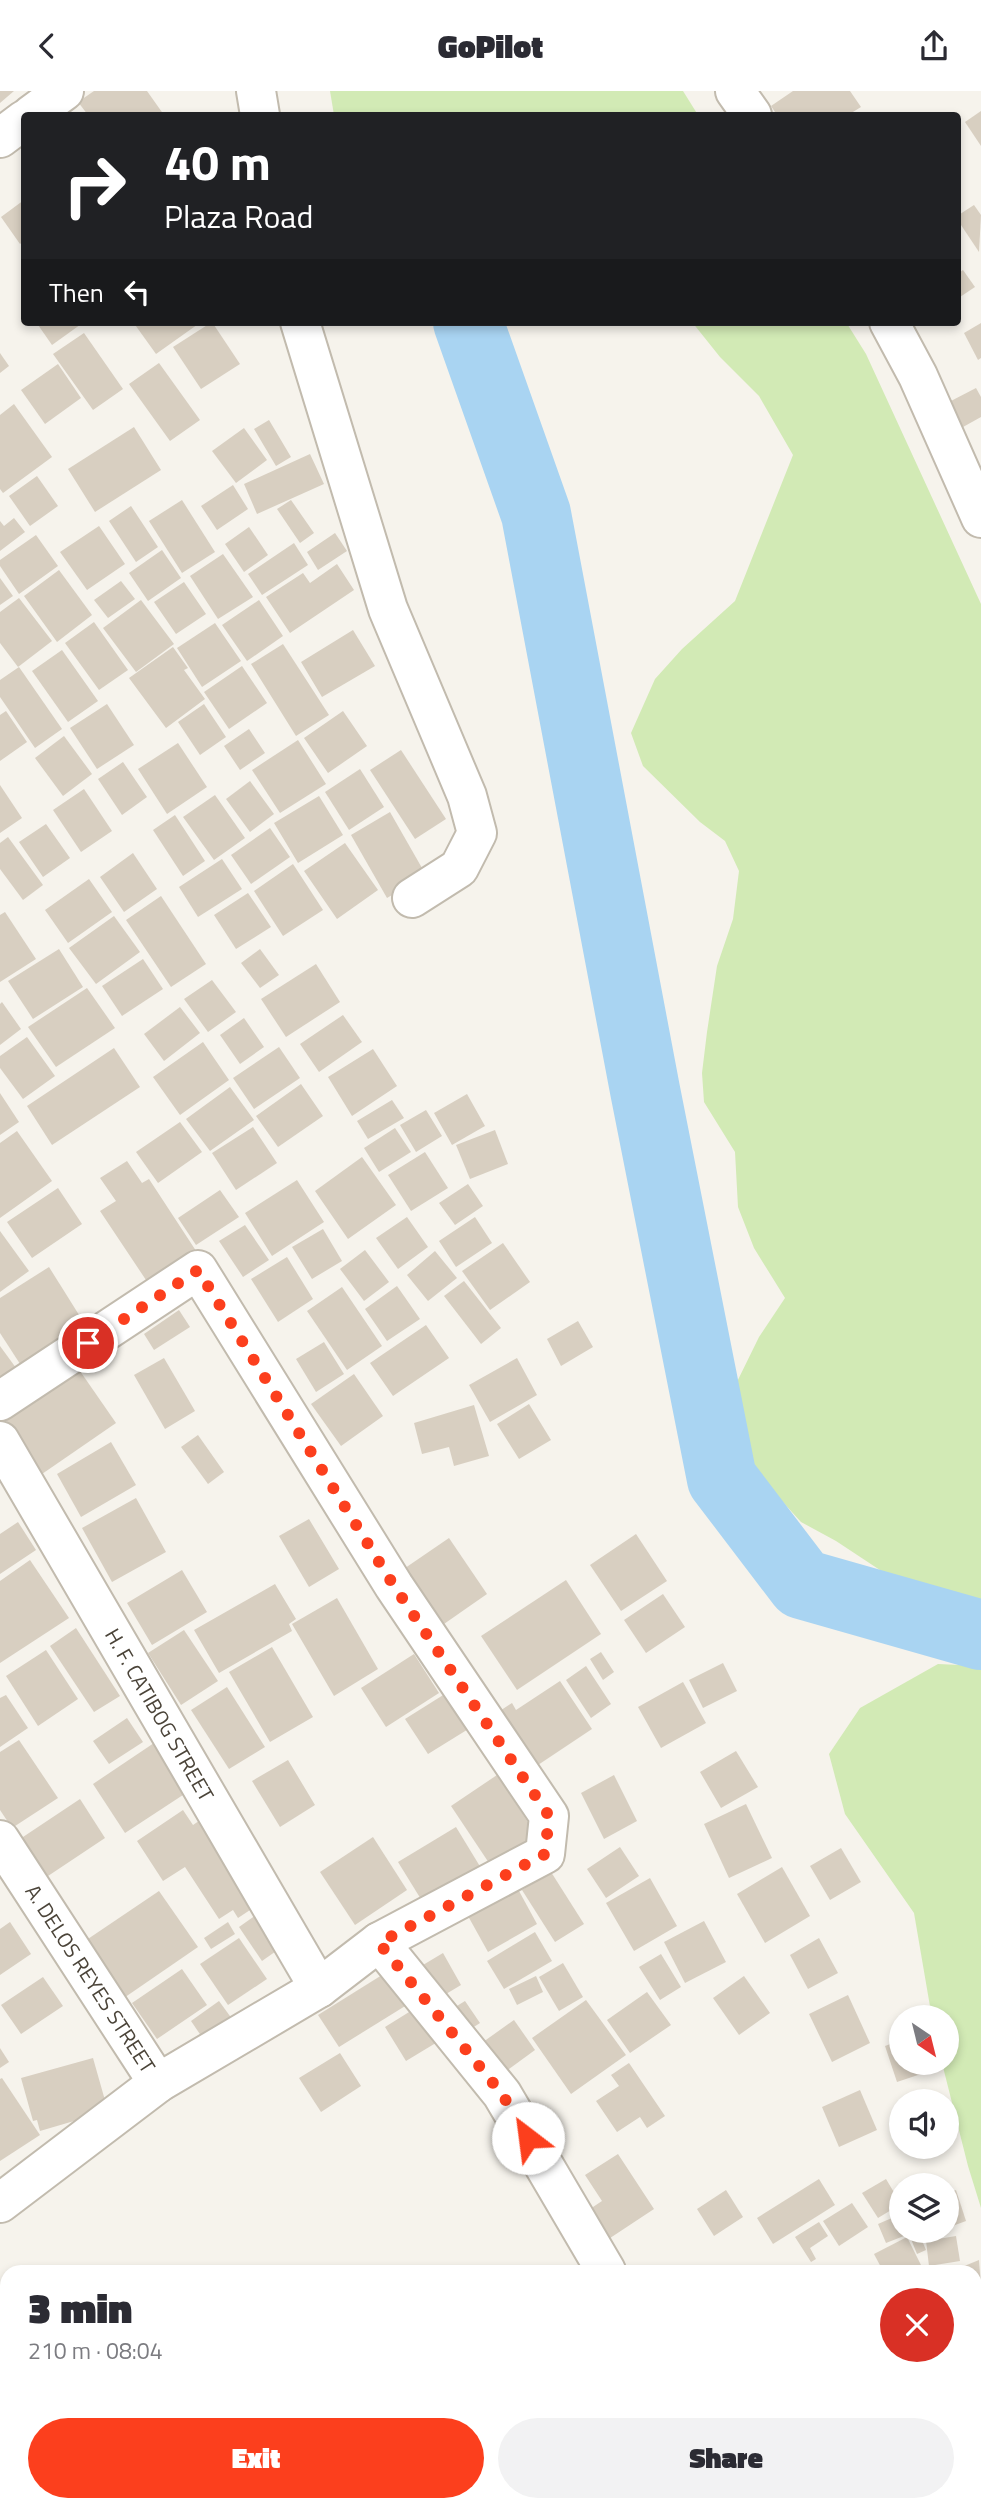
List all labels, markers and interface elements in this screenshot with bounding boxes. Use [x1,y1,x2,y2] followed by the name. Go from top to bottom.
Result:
[438,22,543,70] text: GoPilot
[28,27,66,65] icon: back
[915,27,953,65] icon: share
[164,124,271,199] text: 40 m
[49,140,140,231] icon: right
[164,192,313,240] text: Plaza Road
[49,273,104,312] text: Then
[118,273,156,311] icon: left
[58,1313,118,1373] pin
[69,1324,107,1362] icon: arrive
[97,1622,223,1807] street label: H. F. CATIBOG STREET
[18,1878,164,2079] street label: A. DELOS REYES STREET
[889,2005,959,2075] north arrow
[889,2005,959,2243] map controls
[889,2089,959,2159] button: sound
[491,2101,565,2175] position arrow
[889,2173,959,2243] button: layers
[28,2275,132,2339] text: 3 min
[880,2288,954,2362] button: close
[28,2333,163,2368] text: 210 m · 08:04
[28,2418,484,2498] button: Exit
[498,2418,954,2498] button: Share

